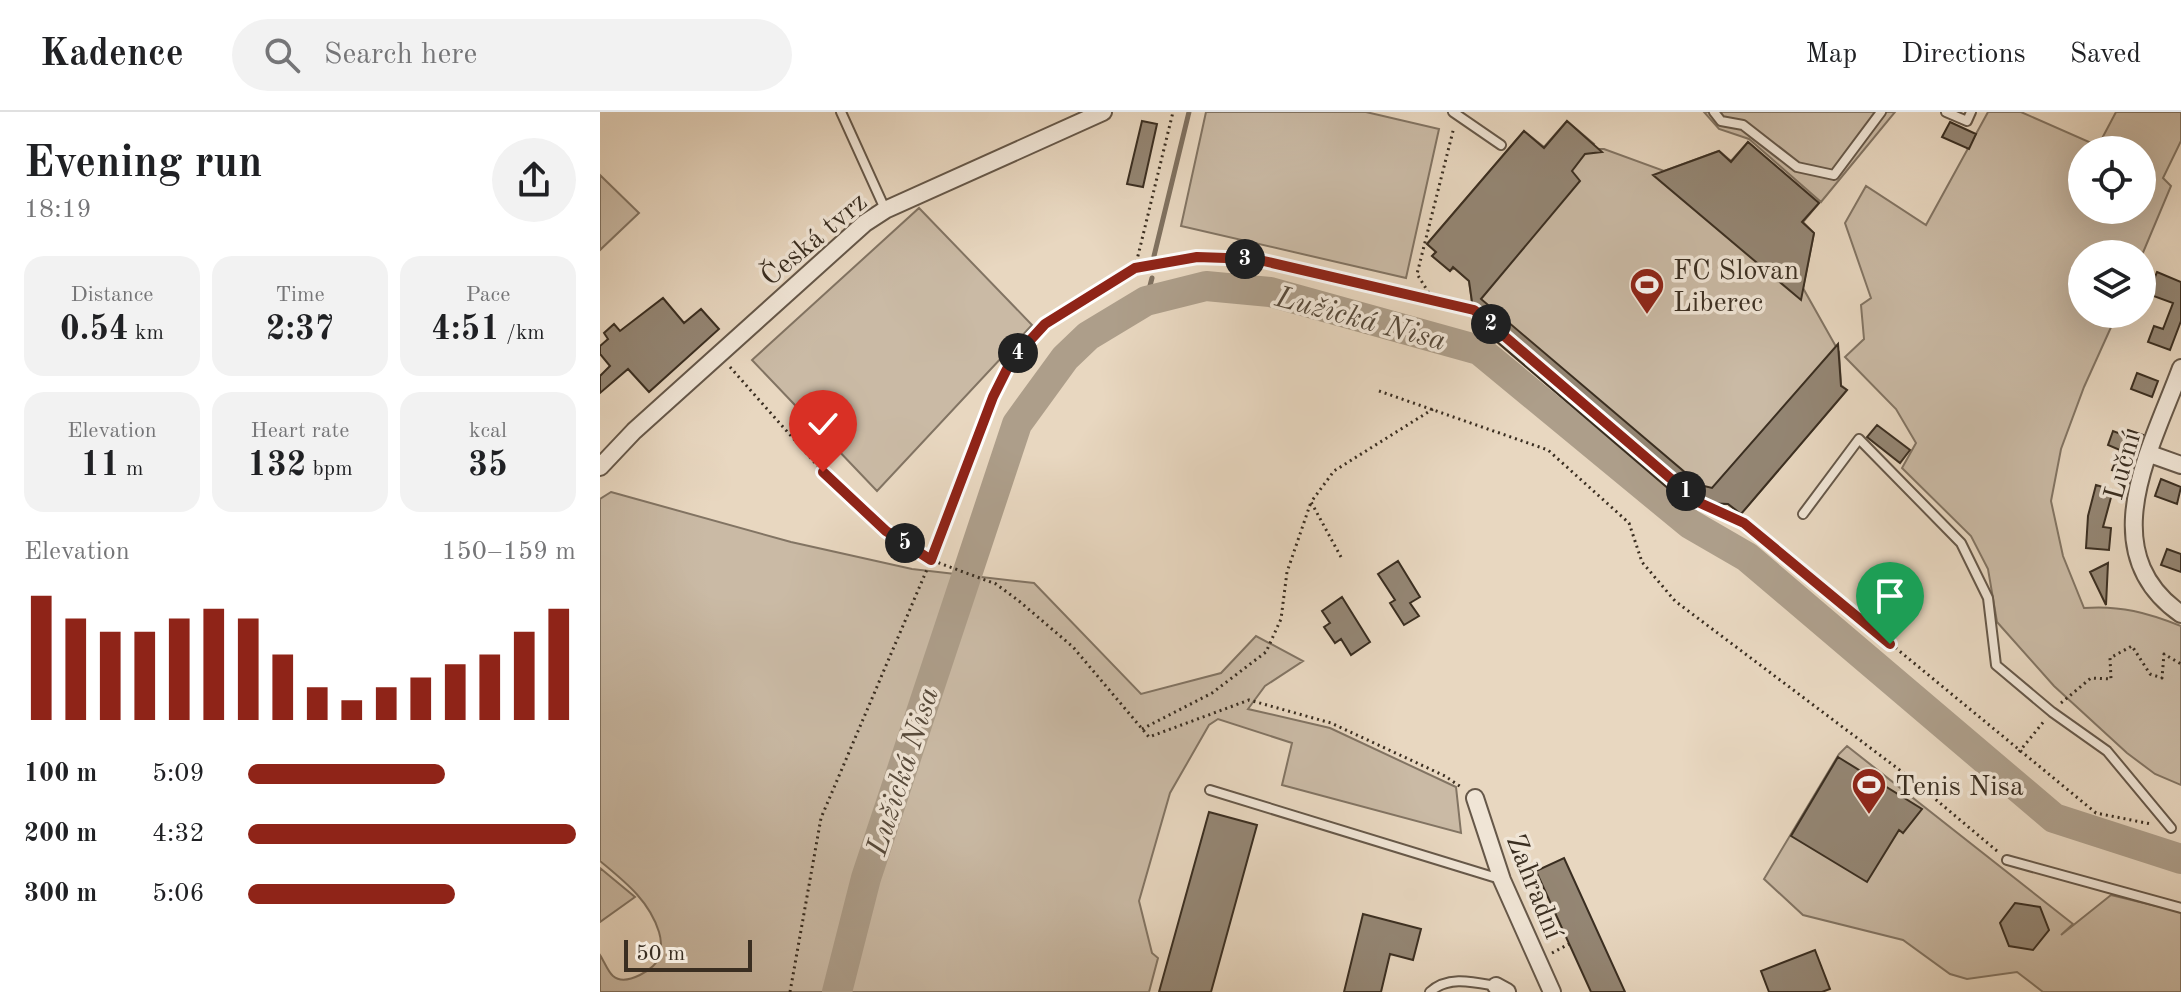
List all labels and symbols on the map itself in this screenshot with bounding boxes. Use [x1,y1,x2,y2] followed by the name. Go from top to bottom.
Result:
[754,184,873,292] street label: Česká tvrz
[1225,239,1265,279] pin: 3
[1673,258,1799,318] place label: FC Slovan Liberec
[1628,266,1666,316] sports icon: FC Slovan Liberec
[1271,283,1449,357] water label: Lužická Nisa
[1471,304,1511,344] pin: 2
[998,333,1038,373] pin: 4
[789,390,857,472] pin
[2101,430,2147,504] street label: Luční
[1666,471,1706,511] pin: 1
[885,523,925,563] pin: 5
[1856,562,1924,644] pin
[862,684,945,860] water label: Lužická Nisa
[1850,766,1888,816] sports icon: Tenis Nisa
[1895,774,2024,802] place label: Tenis Nisa
[1500,831,1567,944] street label: Zahradní
[624,936,752,972] scale bar

